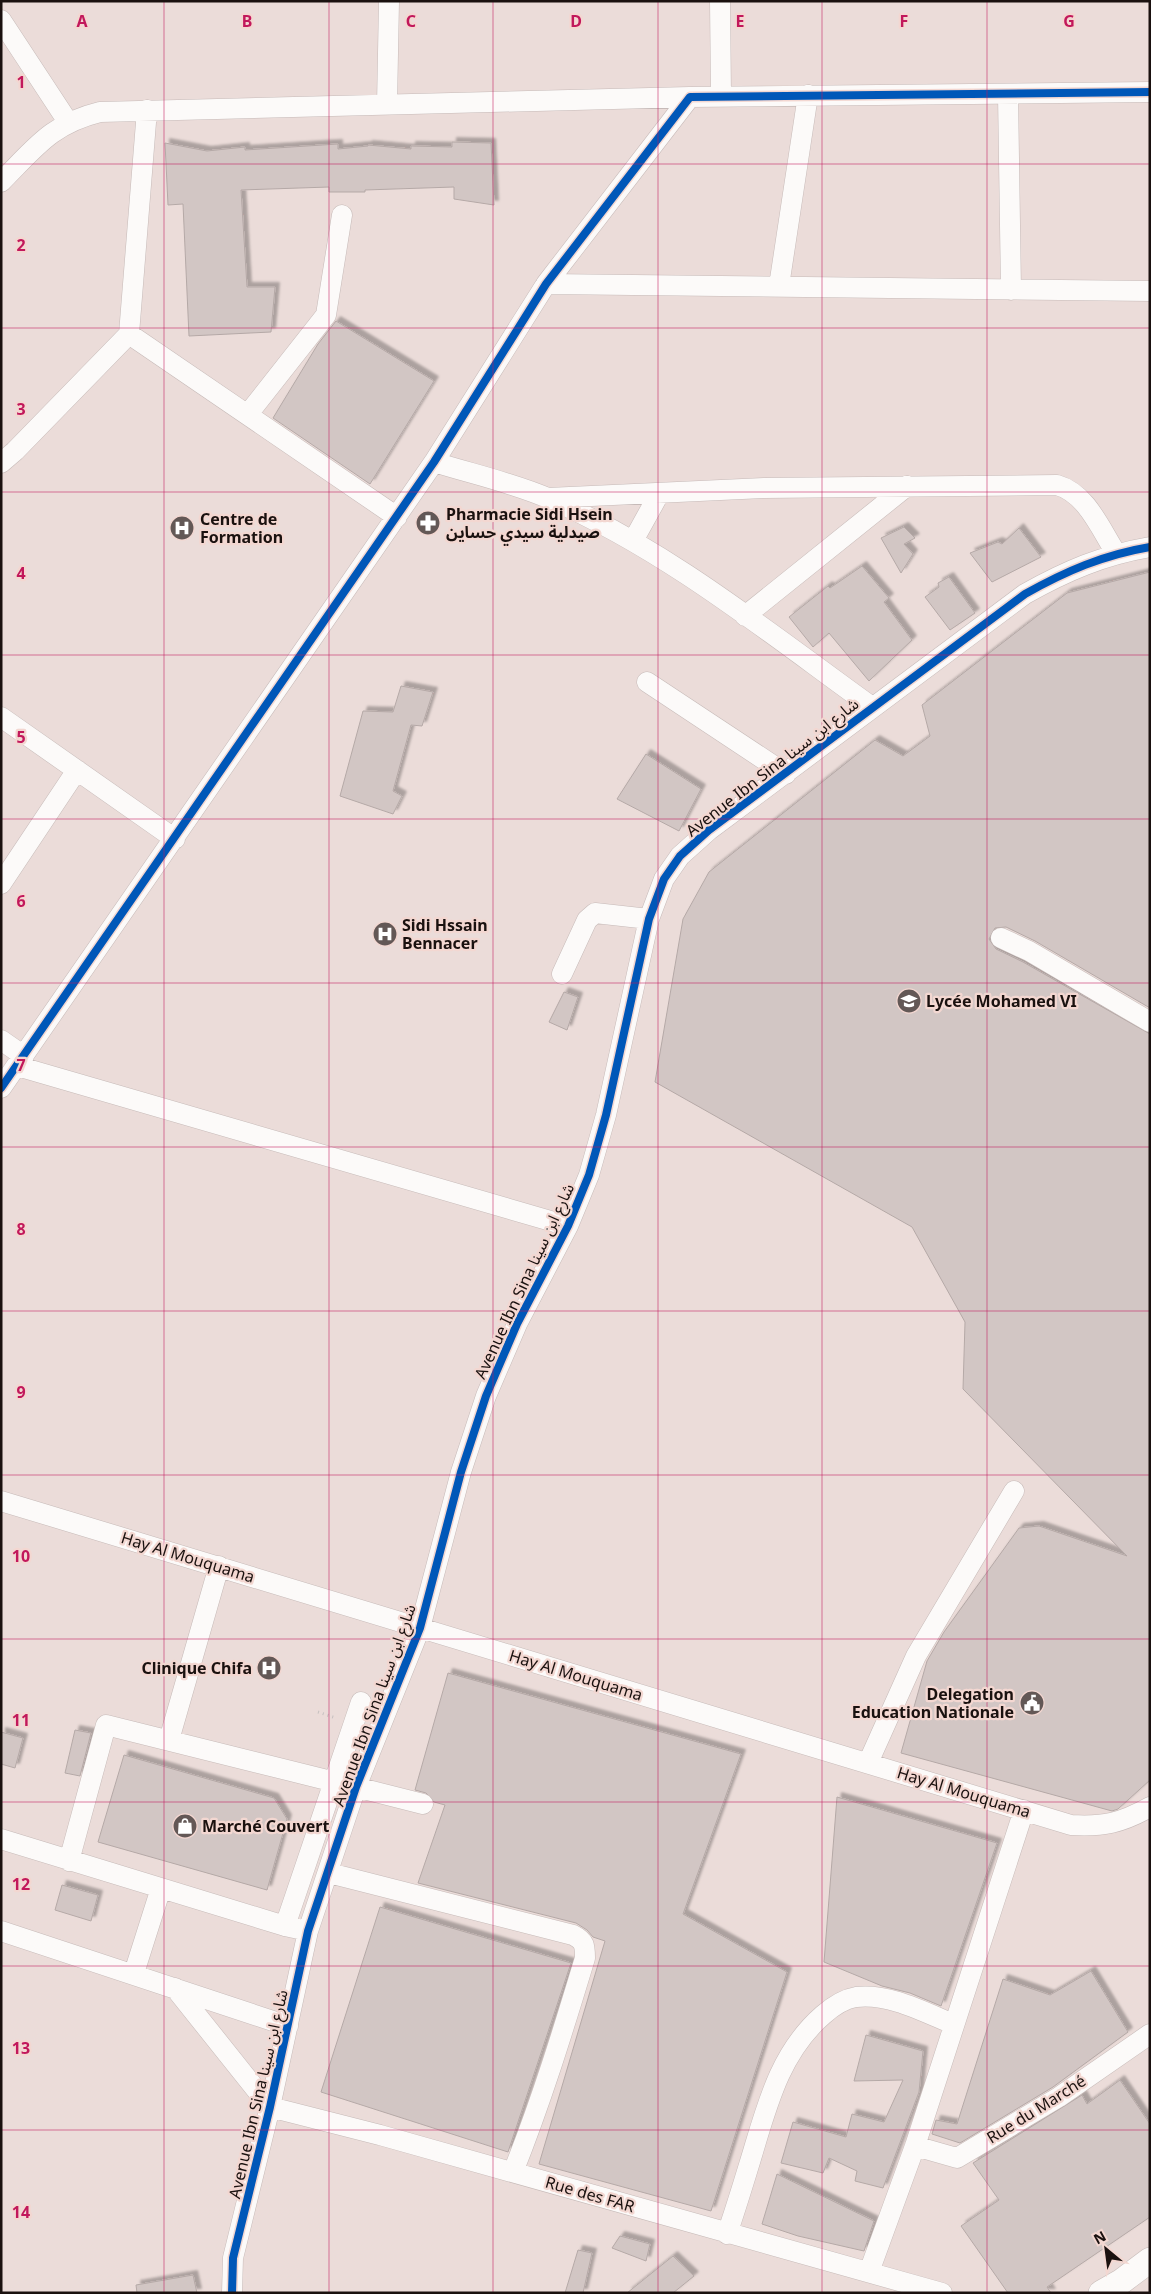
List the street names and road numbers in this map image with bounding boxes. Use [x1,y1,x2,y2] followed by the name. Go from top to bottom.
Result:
[681,693,864,843] street label: Avenue Ibn Sina شارع ابن سينا
[469,1180,581,1383] street label: Avenue Ibn Sina شارع ابن سينا
[119,1526,257,1588] street label: Hay Al Mouquama
[327,1601,423,1810] street label: Avenue Ibn Sina شارع ابن سينا
[507,1644,645,1706] street label: Hay Al Mouquama
[895,1761,1033,1823] street label: Hay Al Mouquama
[223,1987,295,2201] street label: Avenue Ibn Sina شارع ابن سينا
[982,2070,1090,2148] street label: Rue du Marché
[543,2171,637,2217] street label: Rue des FAR

